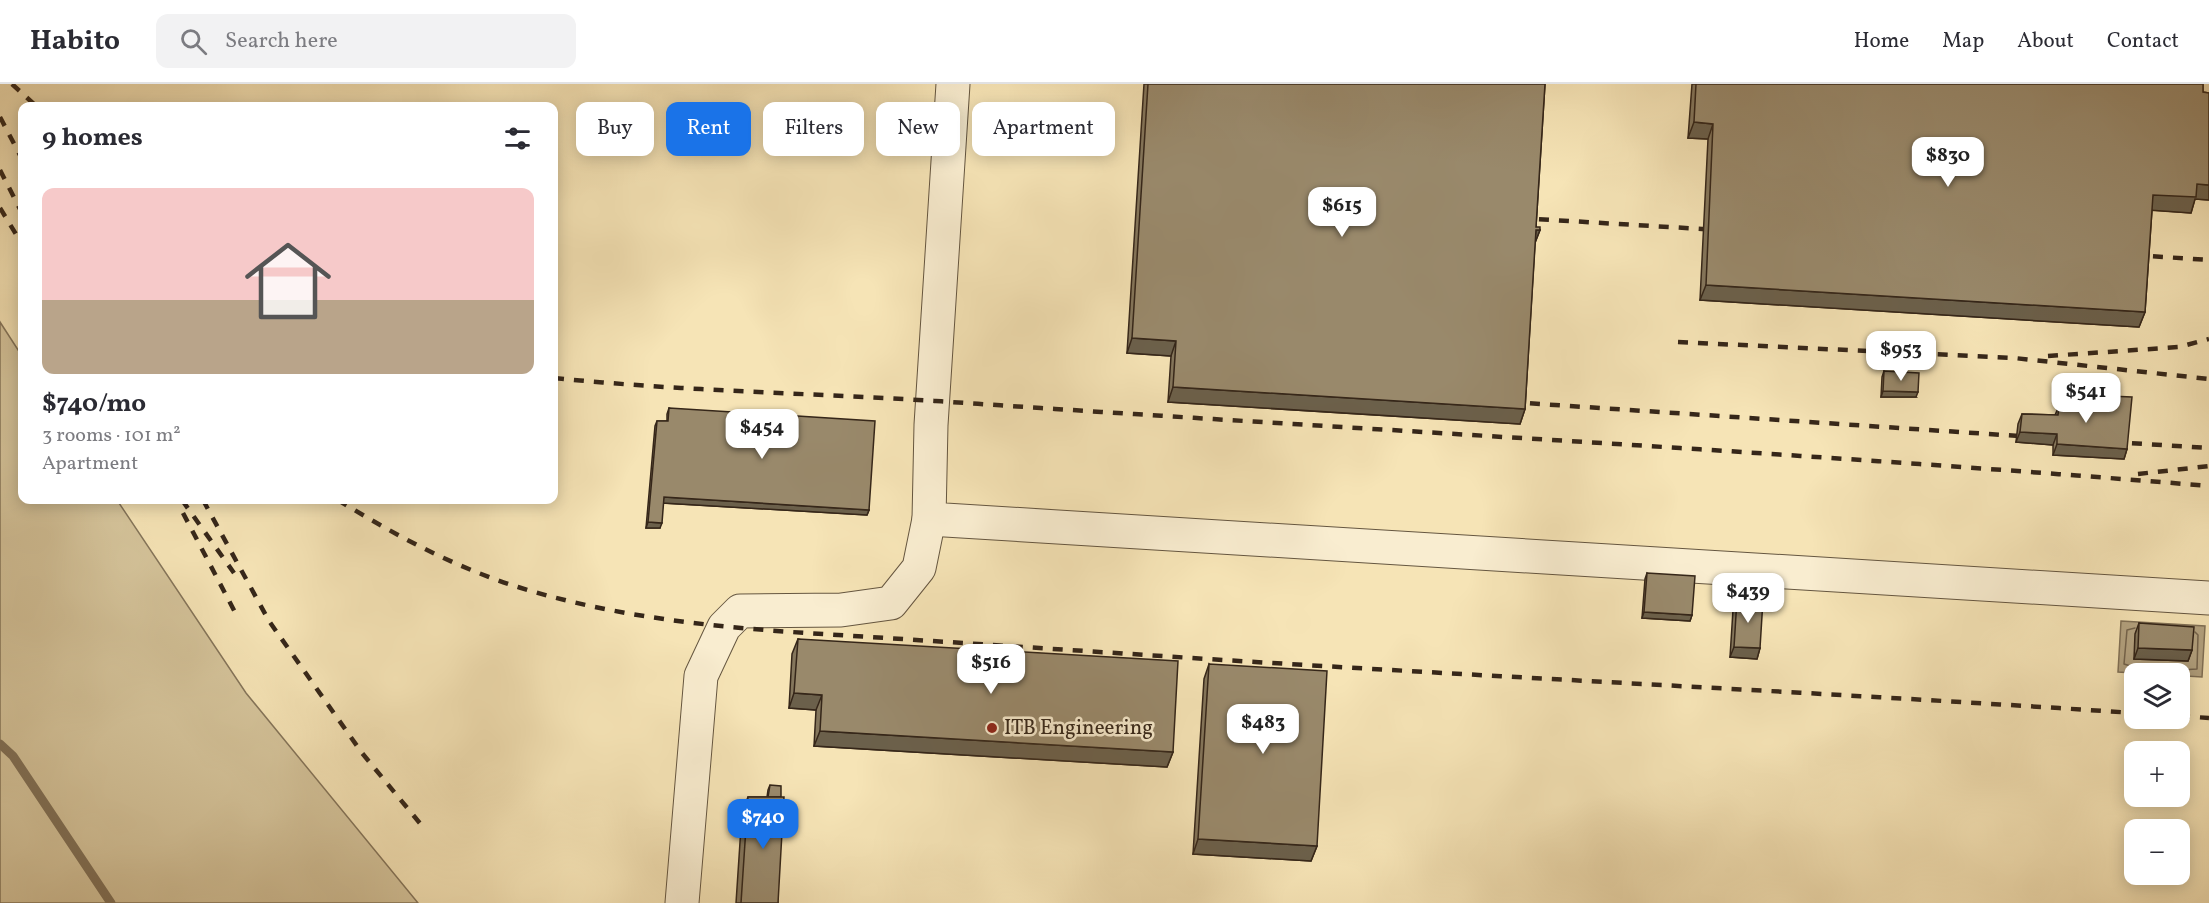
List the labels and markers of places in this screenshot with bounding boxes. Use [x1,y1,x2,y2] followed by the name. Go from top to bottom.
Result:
[1912,137,1984,188] pin: $830
[1306,187,1378,238] pin: $615
[1865,331,1937,382] pin: $953
[2050,373,2122,424] pin: $541
[726,409,798,460] pin: $454
[1712,573,1784,624] pin: $439
[955,644,1027,695] pin: $516
[1227,704,1299,755] pin: $483
[1004,714,1153,743] place label: ITB Engineering
[985,721,999,735] marker: ITB Engineering
[727,799,799,850] pin: $740

